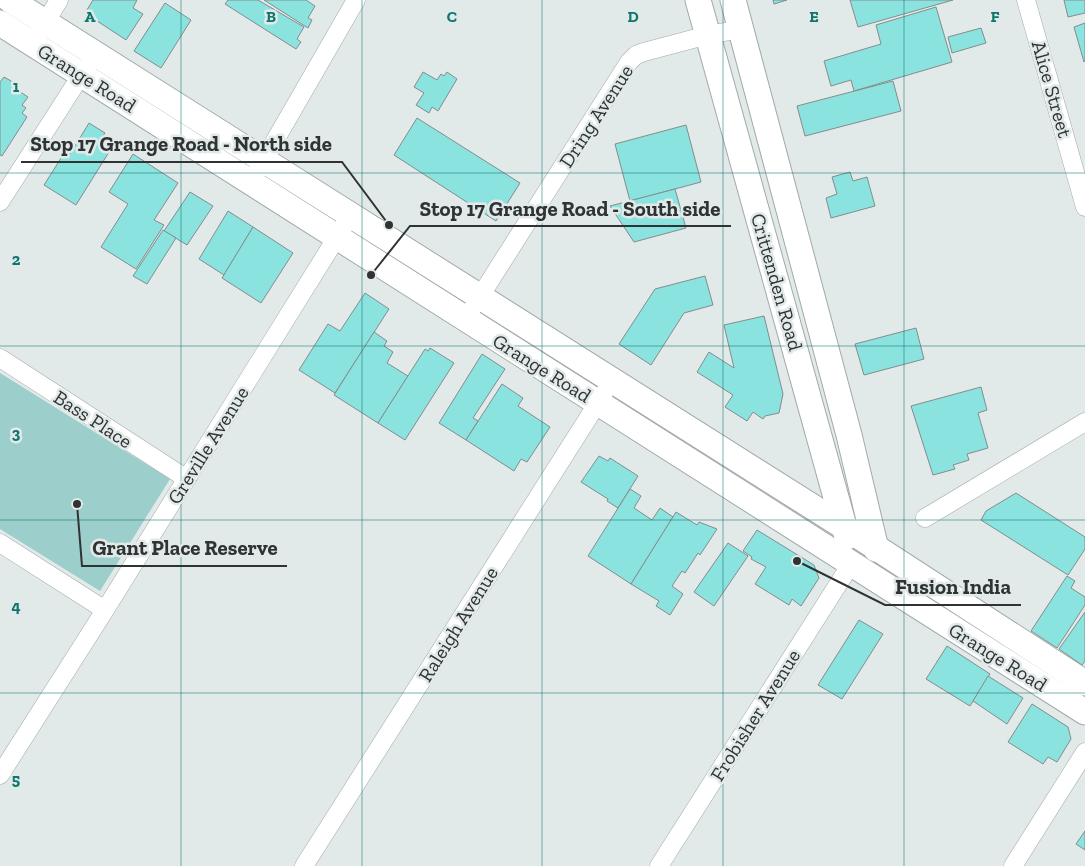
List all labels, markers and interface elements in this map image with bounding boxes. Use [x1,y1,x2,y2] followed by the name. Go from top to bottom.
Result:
[85,7,96,26] text: A
[266,7,276,26] text: B
[447,7,457,26] text: C
[627,7,639,26] text: D
[809,7,819,26] text: E
[990,7,1000,26] text: F
[33,38,141,118] street label: Grange Road
[1027,38,1077,141] street label: Alice Street
[554,60,638,172] street label: Dring Avenue
[13,77,20,96] text: 1
[21,126,342,162] callout: Stop 17 Grange Road - North side
[30,131,332,156] text: Stop 17 Grange Road - North side
[410,190,731,226] callout: Stop 17 Grange Road - South side
[420,196,720,221] text: Stop 17 Grange Road - South side
[746,210,808,354] street label: Crittenden Road
[12,250,21,269] text: 2
[488,328,596,408] street label: Grange Road
[162,382,254,508] street label: Greville Avenue
[49,385,137,453] street label: Bass Place
[12,424,21,443] text: 3
[82,530,287,566] callout: Grant Place Reserve
[92,535,278,560] text: Grant Place Reserve
[413,562,503,686] street label: Raleigh Avenue
[885,569,1021,605] callout: Fusion India
[895,574,1011,599] text: Fusion India
[11,597,21,616] text: 4
[944,617,1052,697] street label: Grange Road
[705,645,805,785] street label: Frobisher Avenue
[12,770,20,789] text: 5

